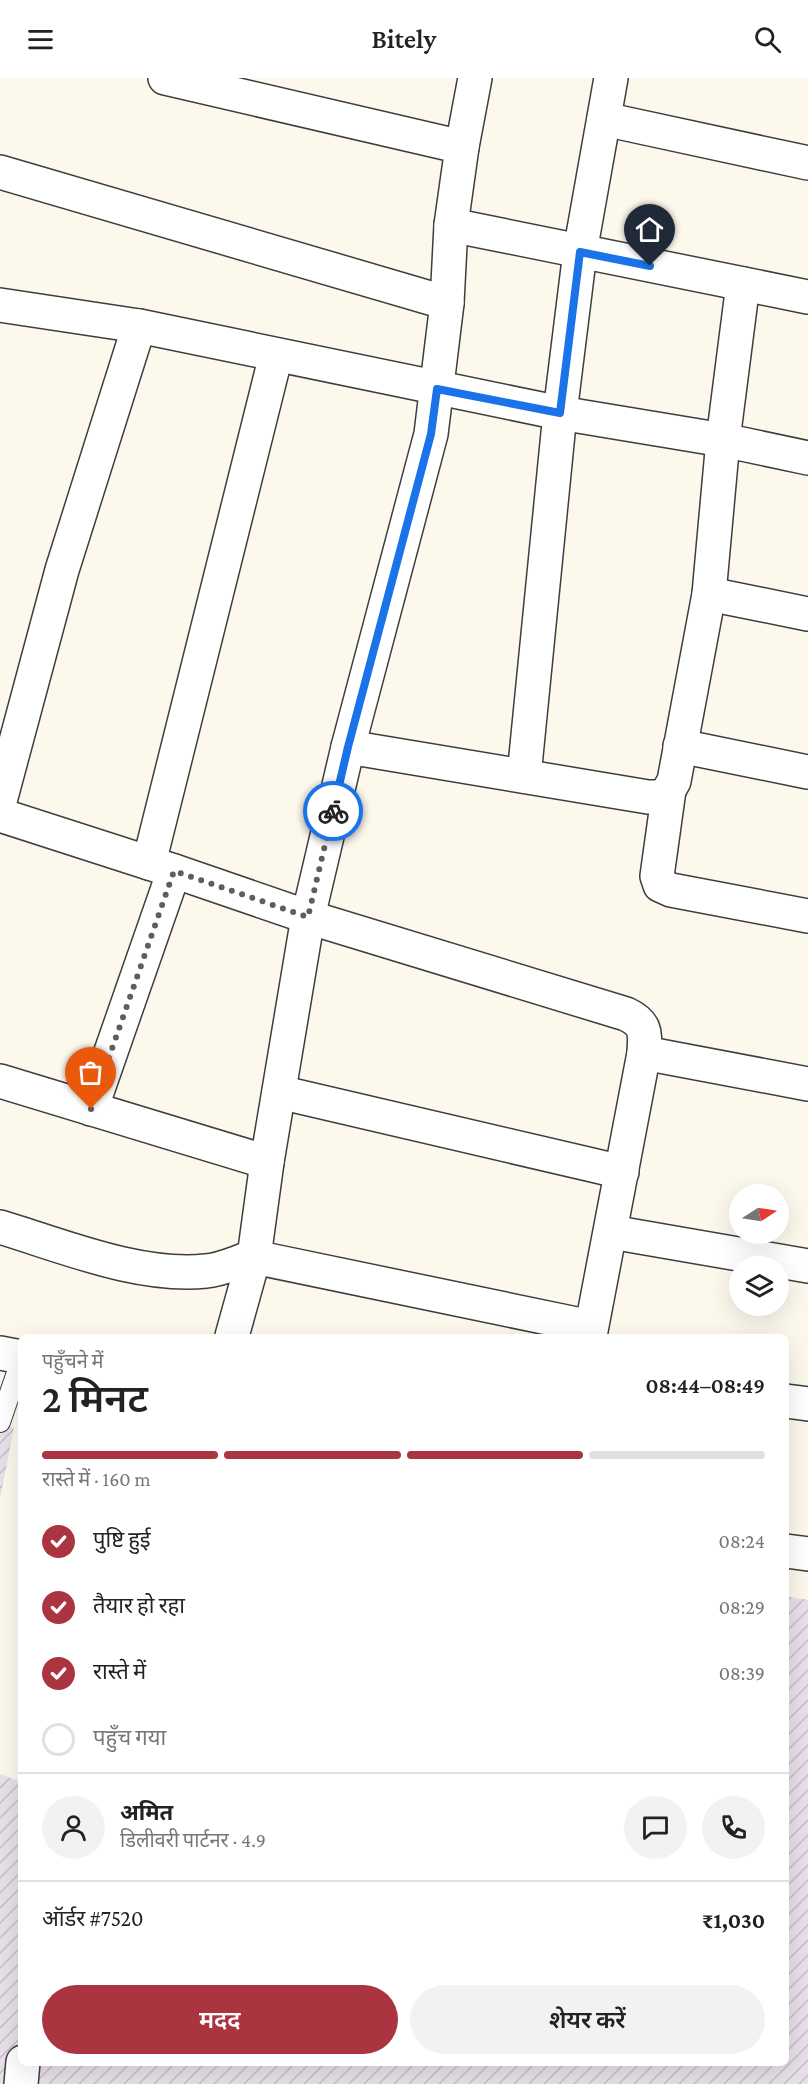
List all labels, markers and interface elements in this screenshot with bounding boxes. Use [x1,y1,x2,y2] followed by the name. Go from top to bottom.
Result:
[24,23,57,56] icon: menu
[751,23,784,56] icon: search
[372,24,436,54] text: Bitely
[624,204,675,266] pin
[633,213,666,246] icon: home
[303,781,363,841] courier
[317,795,350,828] icon: bike
[65,1047,116,1109] pin
[74,1056,107,1089] icon: bag
[729,1184,789,1244] north arrow
[729,1184,789,1316] map controls
[729,1256,789,1316] button: layers
[42,1350,104,1372] text: पहुँचने में
[646,1373,765,1398] text: 08:44–08:49
[42,1377,148,1420] text: 2 मिनट
[42,1468,150,1490] text: रास्ते में · 160 m
[42,1525,75,1558] icon: check
[93,1527,151,1552] text: पुष्टि हुई
[719,1530,765,1552] text: 08:24
[42,1591,75,1624] icon: check
[93,1593,185,1618] text: तैयार हो रहा
[719,1596,765,1618] text: 08:29
[42,1657,75,1690] icon: check
[93,1659,146,1684] text: रास्ते में
[719,1662,765,1684] text: 08:39
[93,1725,166,1750] text: पहुँच गया
[42,1796,105,1859] button: person
[624,1796,687,1859] button: chat
[702,1796,765,1859] button: phone
[120,1800,173,1825] text: अमित
[120,1829,266,1851] text: डिलीवरी पार्टनर · 4.9
[42,1906,143,1931] text: ऑर्डर #7520
[702,1908,765,1933] text: ₹1,030
[42,1985,398,2054] button: मदद
[410,1985,765,2054] button: शेयर करें

